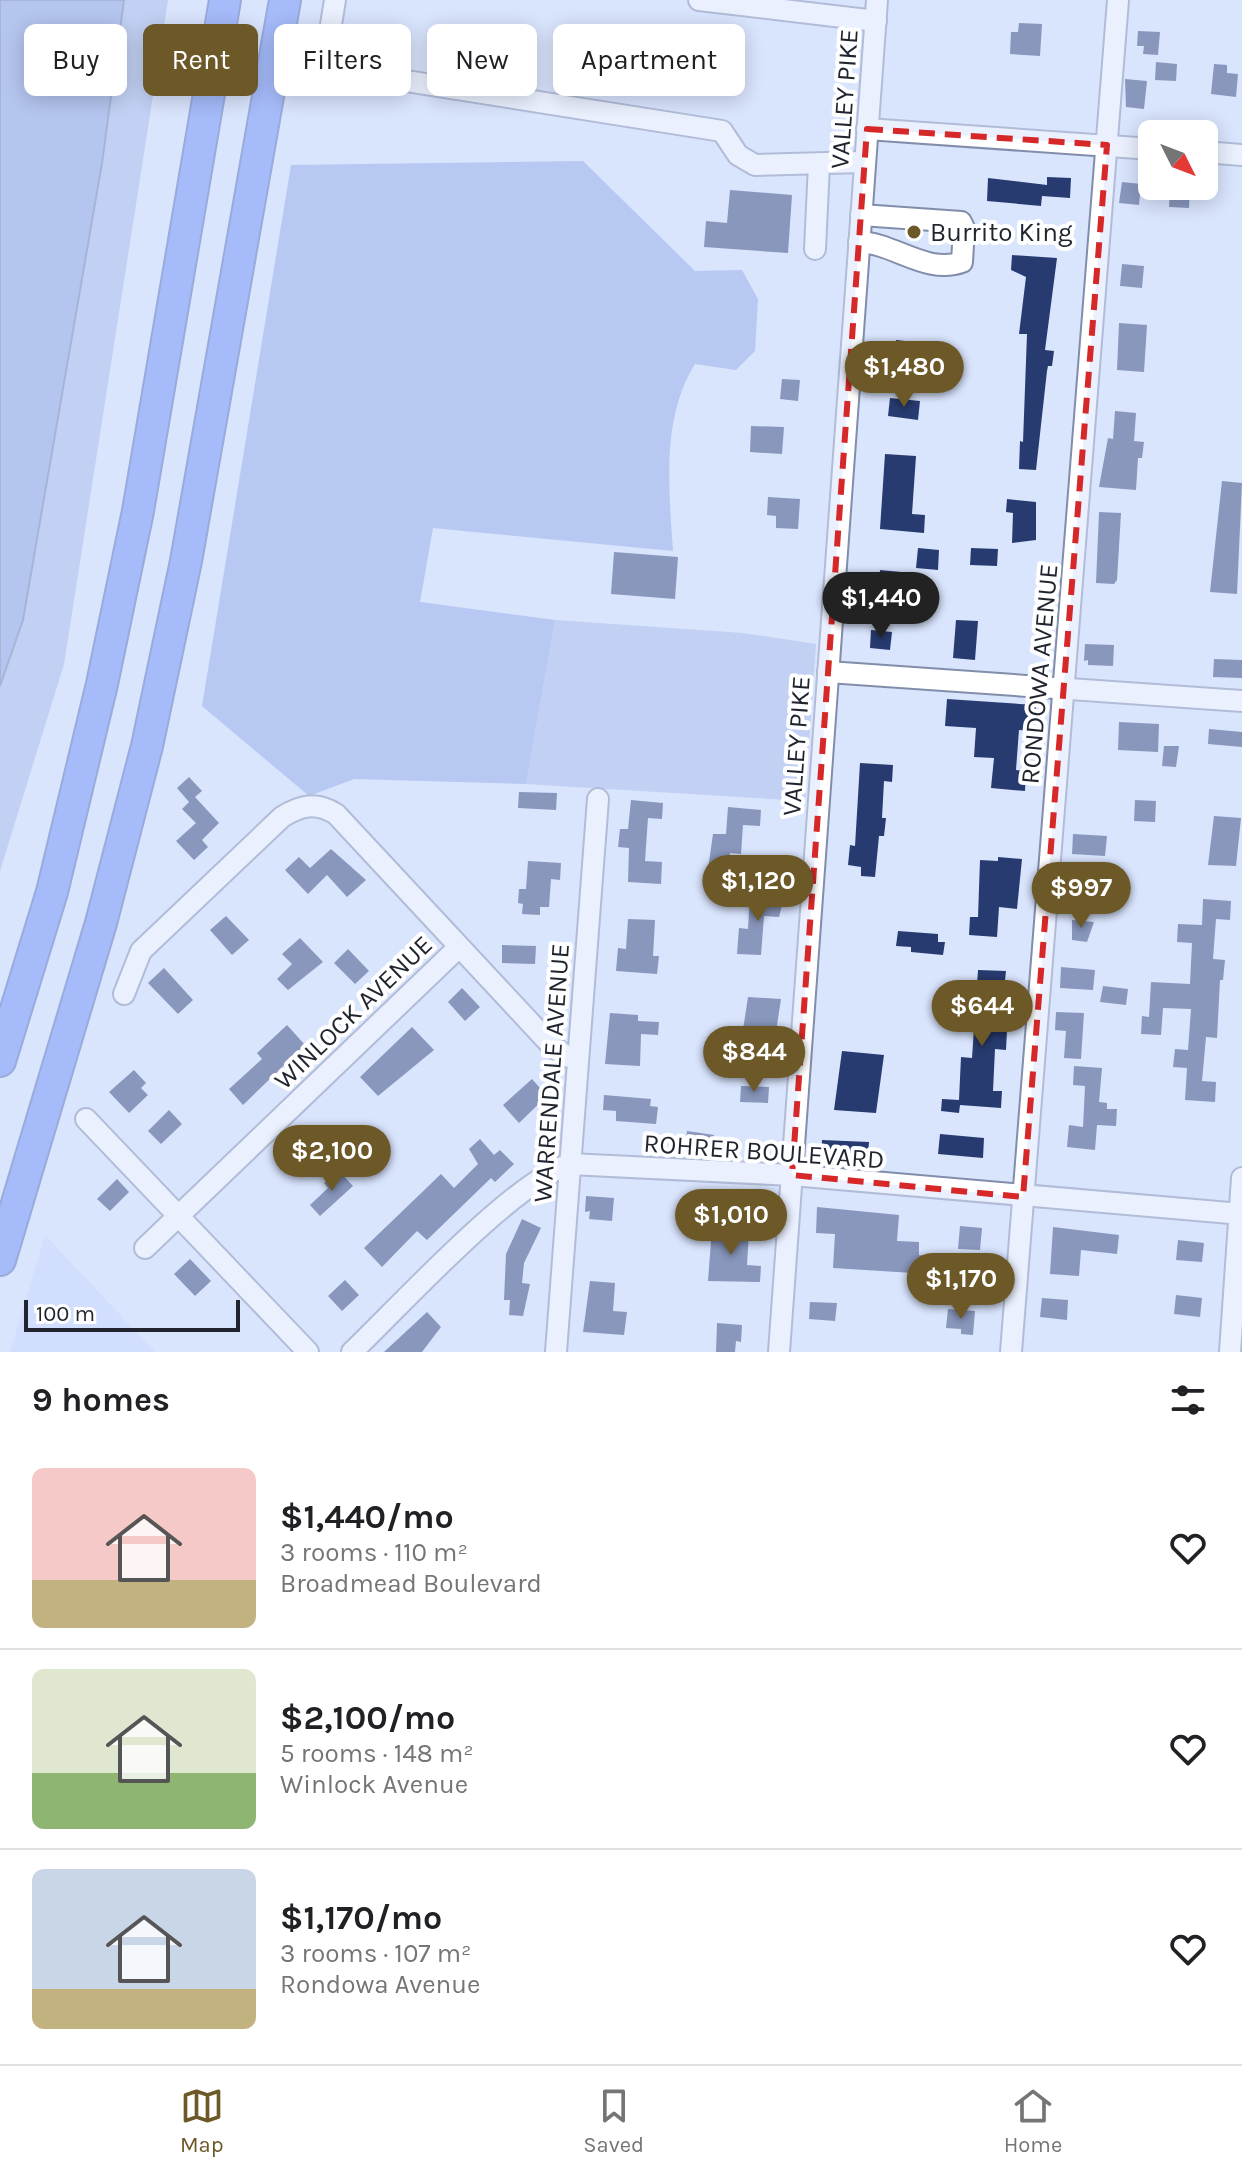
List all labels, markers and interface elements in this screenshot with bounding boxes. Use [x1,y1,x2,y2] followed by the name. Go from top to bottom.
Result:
[24,24,127,96] chip: Buy
[143,24,258,96] chip: Rent
[274,24,411,96] chip: Filters
[427,24,537,96] chip: New
[553,24,745,96] chip: Apartment
[824,28,865,170] street label: VALLEY PIKE
[1138,120,1218,200] north arrow
[1138,120,1218,200] map controls
[930,217,1073,248] place label: Burrito King
[905,223,923,241] marker: Burrito King
[839,341,969,409] pin: $1,480
[863,351,945,382] text: $1,480
[1014,563,1065,785] street label: RONDOWA AVENUE
[816,572,946,640] pin: $1,440
[840,582,922,613] text: $1,440
[776,675,817,817] street label: VALLEY PIKE
[693,855,823,923] pin: $1,120
[1034,862,1128,930] pin: $997
[720,865,796,896] text: $1,120
[1050,872,1112,903] text: $997
[268,929,439,1096] street label: WINLOCK AVENUE
[527,943,576,1204] street label: WARRENDALE AVENUE
[935,980,1029,1048] pin: $644
[950,990,1014,1021] text: $644
[707,1026,801,1094] pin: $844
[721,1036,787,1067] text: $844
[267,1125,397,1193] pin: $2,100
[643,1128,885,1175] street label: ROHRER BOULEVARD
[291,1135,373,1166] text: $2,100
[666,1189,796,1257] pin: $1,010
[693,1199,769,1230] text: $1,010
[896,1253,1026,1321] pin: $1,170
[925,1263,997,1294] text: $1,170
[24,1296,240,1332] scale bar
[36,1301,95,1327] text: 100 m
[1166,1378,1210,1422] icon: filters
[32,1380,170,1420] text: 9 homes
[280,1497,454,1537] text: $1,440/mo
[96,1500,192,1596] icon: home
[1166,1526,1210,1570] icon: heart
[280,1537,468,1568] text: 3 rooms · 110 m²
[280,1568,542,1599] text: Broadmead Boulevard
[280,1698,455,1738] text: $2,100/mo
[96,1701,192,1797] icon: home
[1166,1727,1210,1771] icon: heart
[280,1738,474,1769] text: 5 rooms · 148 m²
[280,1769,468,1800] text: Winlock Avenue
[280,1898,442,1938] text: $1,170/mo
[96,1901,192,1997] icon: home
[1166,1927,1210,1971] icon: heart
[280,1938,471,1969] text: 3 rooms · 107 m²
[280,1969,480,2000] text: Rondowa Avenue
[180,2084,224,2158] tab: Map
[583,2084,644,2158] tab: Saved
[1004,2084,1062,2158] tab: Home

